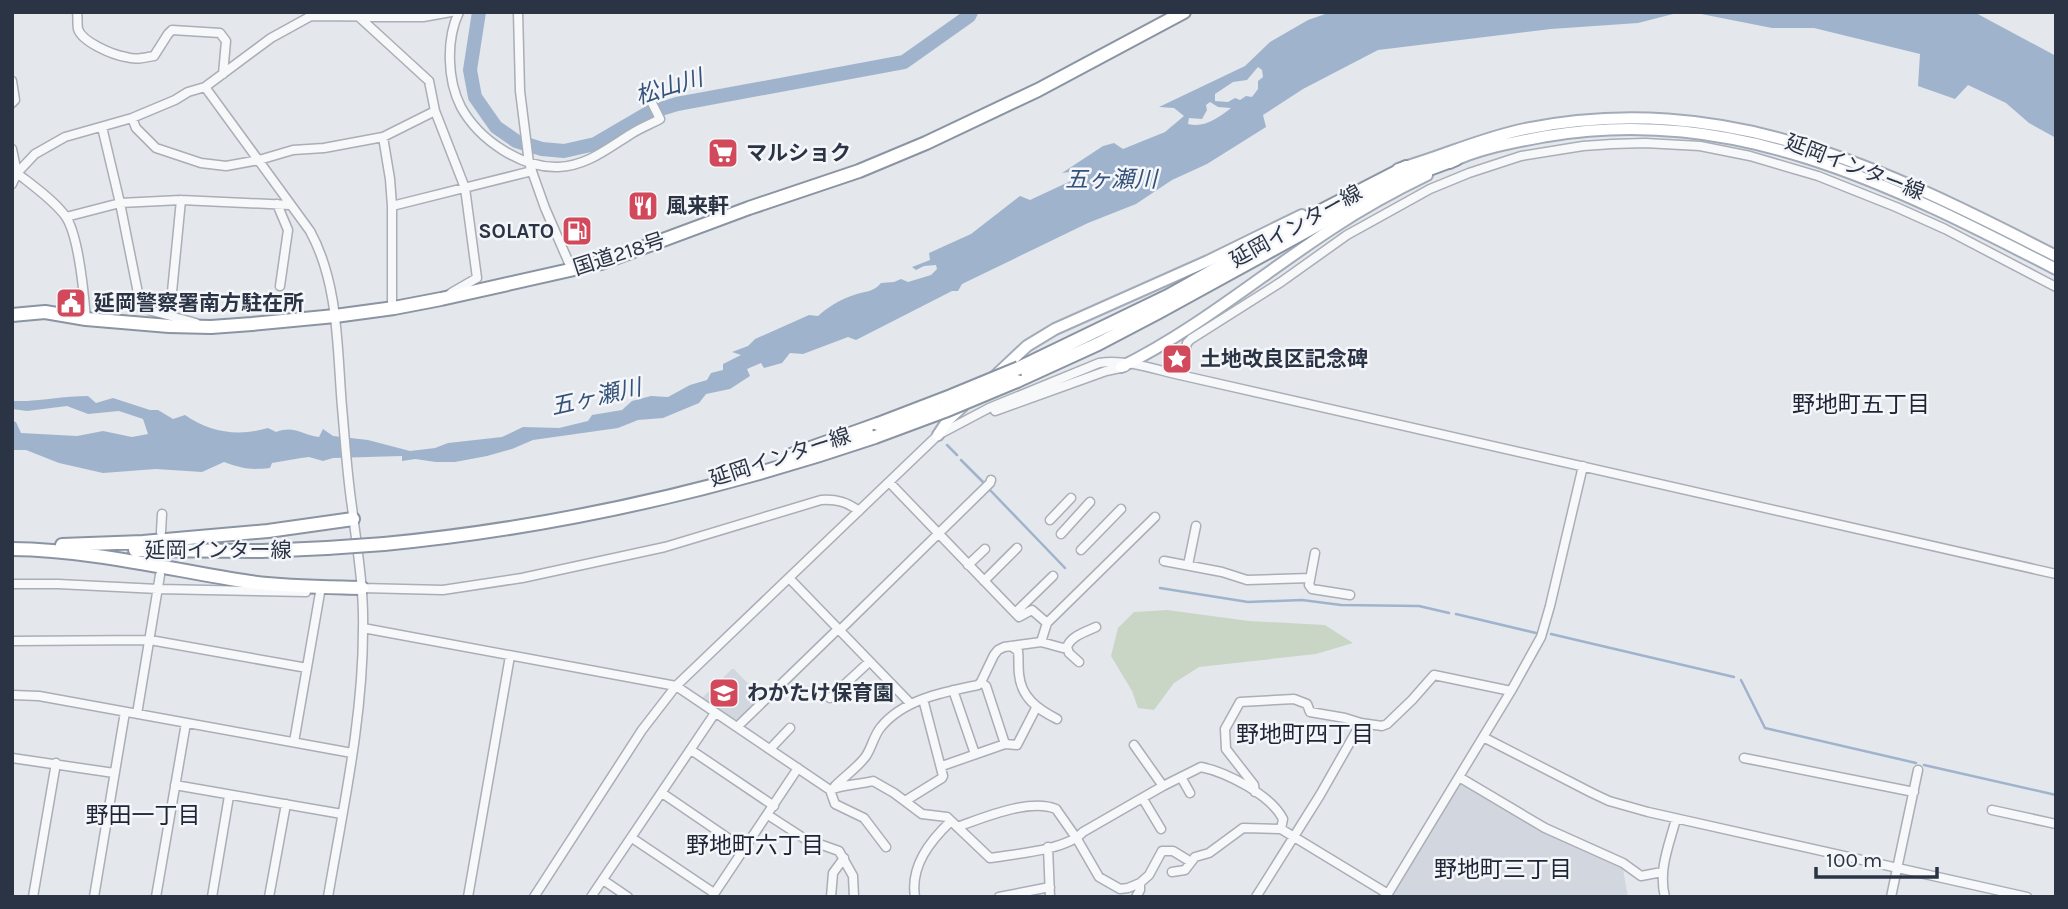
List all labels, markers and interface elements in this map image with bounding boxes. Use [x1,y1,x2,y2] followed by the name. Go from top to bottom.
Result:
[632,63,709,110] water label: 松山川
[1782,129,1928,205] street label: 延岡インター線
[706,136,740,170] supermarket icon: マルショク
[746,141,851,165] place label: マルショク
[1065,166,1160,193] water label: 五ヶ瀬川
[1226,180,1366,272] street label: 延岡インター線
[626,189,660,223] restaurant icon: 風来軒
[666,194,729,218] place label: 風来軒
[560,214,594,248] fuel station icon: SOLATO
[478,219,554,243] place label: SOLATO
[570,228,668,280] street label: 国道218号
[54,286,88,320] public building icon: 延岡警察署南方駐在所
[94,291,304,315] place label: 延岡警察署南方駐在所
[1160,342,1194,376] place icon: 土地改良区記念碑
[1200,347,1368,371] place label: 土地改良区記念碑
[548,373,647,421] water label: 五ヶ瀬川
[1792,391,1930,418] district label: 野地町五丁目
[706,423,854,491] street label: 延岡インター線
[145,538,292,562] street label: 延岡インター線
[707,676,741,710] school or university icon: わかたけ保育園
[747,681,894,705] place label: わかたけ保育園
[1236,721,1374,748] district label: 野地町四丁目
[86,802,201,829] district label: 野田一丁目
[686,832,824,859] district label: 野地町六丁目
[1816,836,1937,880] scale bar
[1826,848,1883,872] text: 100 m
[1434,856,1572,883] district label: 野地町三丁目

